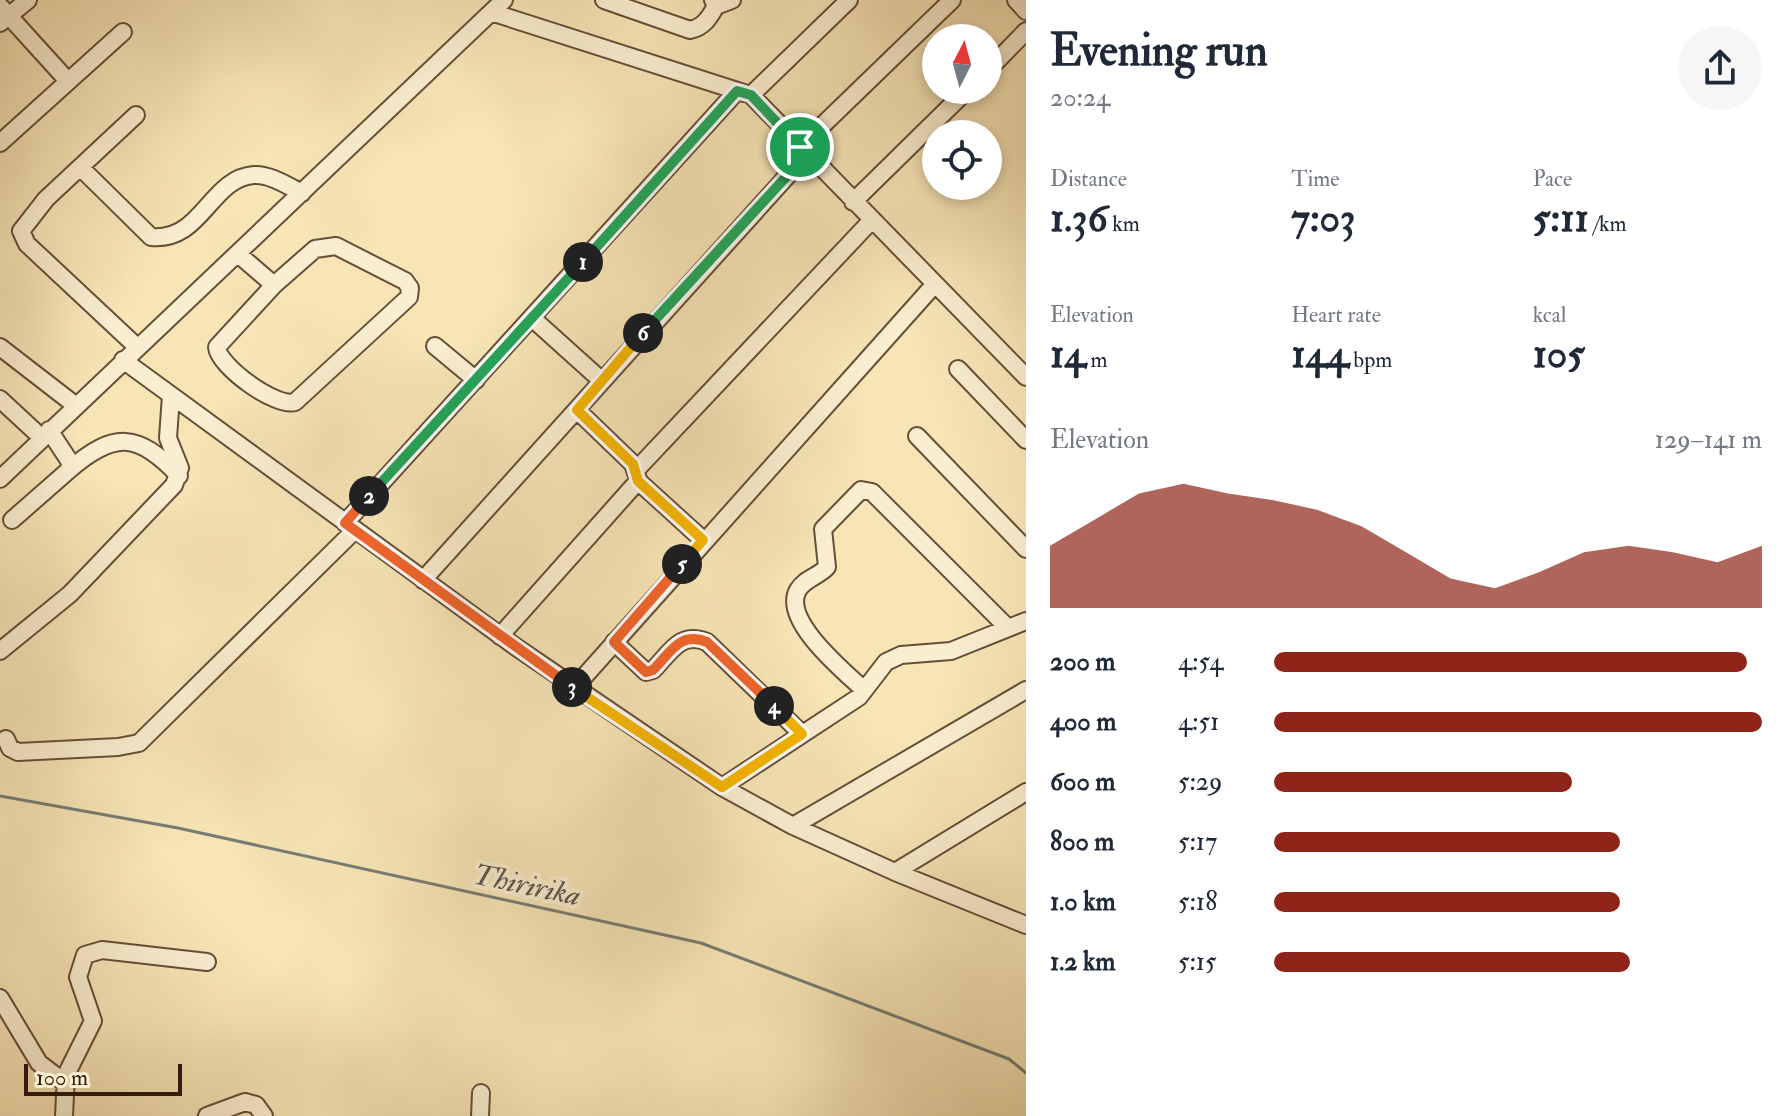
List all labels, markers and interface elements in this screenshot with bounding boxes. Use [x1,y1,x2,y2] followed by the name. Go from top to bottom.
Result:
[922,24,1002,104] north arrow
[922,24,1002,200] map controls
[1050,24,1268,79] text: Evening run
[1678,26,1762,110] button: share
[1050,82,1110,114] text: 20:24
[766,113,834,181] pin
[922,120,1002,200] button: locate
[778,125,822,169] icon: arrive
[1050,165,1127,193] text: Distance
[1291,165,1339,193] text: Time
[1533,165,1572,193] text: Pace
[1050,193,1108,244] text: 1.36
[1291,193,1355,244] text: 7:03
[1533,193,1589,244] text: 5:11
[1108,210,1140,238] text: km
[1589,210,1627,238] text: /km
[563,242,603,282] pin: 1
[579,248,587,276] text: 1
[1050,301,1134,329] text: Elevation
[1291,301,1381,329] text: Heart rate
[1533,301,1566,329] text: kcal
[623,313,663,353] pin: 6
[637,319,649,347] text: 6
[1050,329,1086,380] text: 14
[1291,329,1349,380] text: 144
[1533,329,1585,380] text: 105
[1086,346,1108,374] text: m
[1349,346,1392,374] text: bpm
[1050,424,1149,456] text: Elevation
[1655,424,1762,456] text: 129–141 m
[349,476,389,516] pin: 2
[363,482,375,510] text: 2
[662,544,702,584] pin: 5
[677,550,687,578] text: 5
[1050,646,1115,678] text: 200 m
[1178,646,1223,678] text: 4:54
[552,667,592,707] pin: 3
[568,673,576,701] text: 3
[754,686,794,726] pin: 4
[768,692,780,720] text: 4
[1050,706,1116,738] text: 400 m
[1178,706,1219,738] text: 4:51
[1050,766,1115,798] text: 600 m
[1178,766,1222,798] text: 5:29
[1050,826,1115,858] text: 800 m
[1178,826,1217,858] text: 5:17
[470,856,584,914] water label: Thiririka
[1050,886,1116,918] text: 1.0 km
[1178,886,1217,918] text: 5:18
[1050,946,1116,978] text: 1.2 km
[1178,946,1217,978] text: 5:15
[24,1060,182,1096] scale bar
[36,1064,88,1092] text: 100 m

